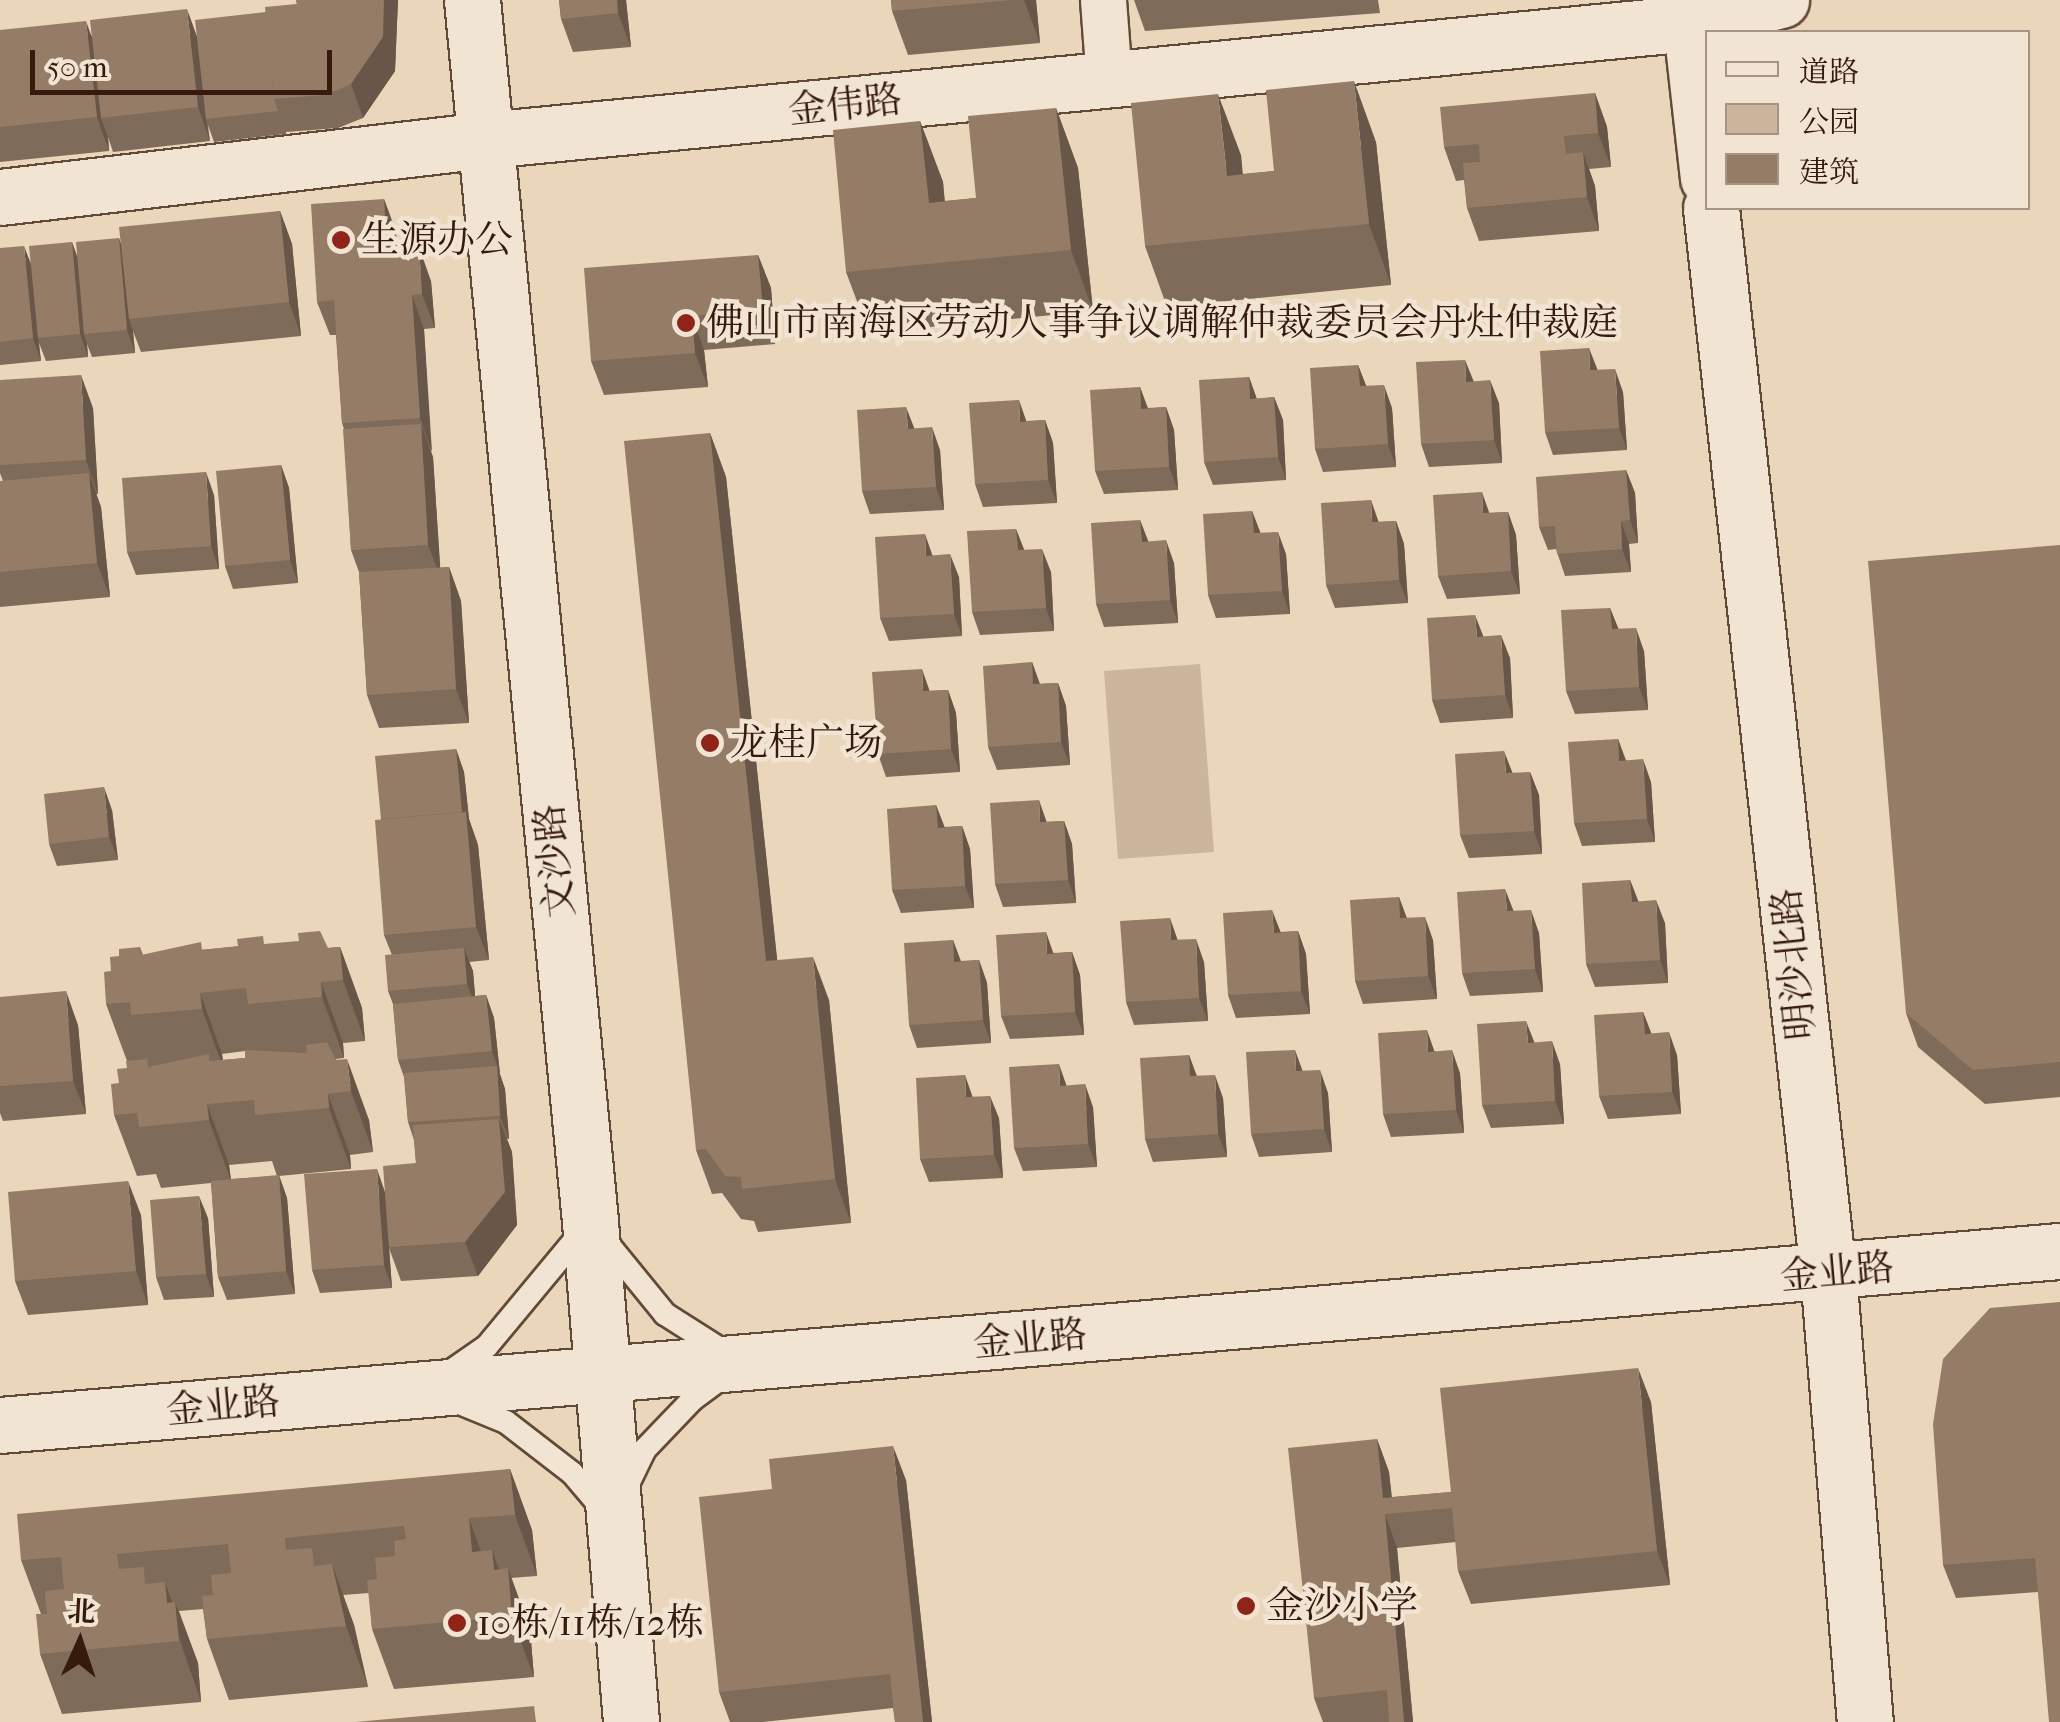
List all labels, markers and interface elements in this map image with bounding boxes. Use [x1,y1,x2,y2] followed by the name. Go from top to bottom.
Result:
[35,30,338,92] scale bar
[1705,30,2030,210] legend
[47,50,108,85] text: 50 m
[1799,55,1859,90] text: 道路
[786,76,904,134] street label: 金伟路
[1799,105,1859,140] text: 公园
[1799,155,1859,190] text: 建筑
[361,217,513,263] place label: 生源办公
[330,229,352,251] marker: 生源办公
[706,300,1618,346] place label: 佛山市南海区劳动人事争议调解仲裁委员会丹灶仲裁庭
[675,312,697,334] marker: 佛山市南海区劳动人事争议调解仲裁委员会丹灶仲裁庭
[730,720,882,766] place label: 龙桂广场
[699,732,721,754] marker: 龙桂广场
[526,802,584,920] street label: 文沙路
[1763,886,1825,1042] street label: 明沙北路
[1778,1244,1896,1300] street label: 金业路
[971,1311,1089,1367] street label: 金业路
[164,1378,282,1434] street label: 金业路
[1266,1583,1418,1629] place label: 金沙小学
[30,1592,130,1692] north arrow
[67,1594,96,1629] text: 北
[1235,1595,1257,1617] marker: 金沙小学
[477,1600,704,1646] place label: 10栋/11栋/12栋
[446,1612,468,1634] marker: 10栋/11栋/12栋

